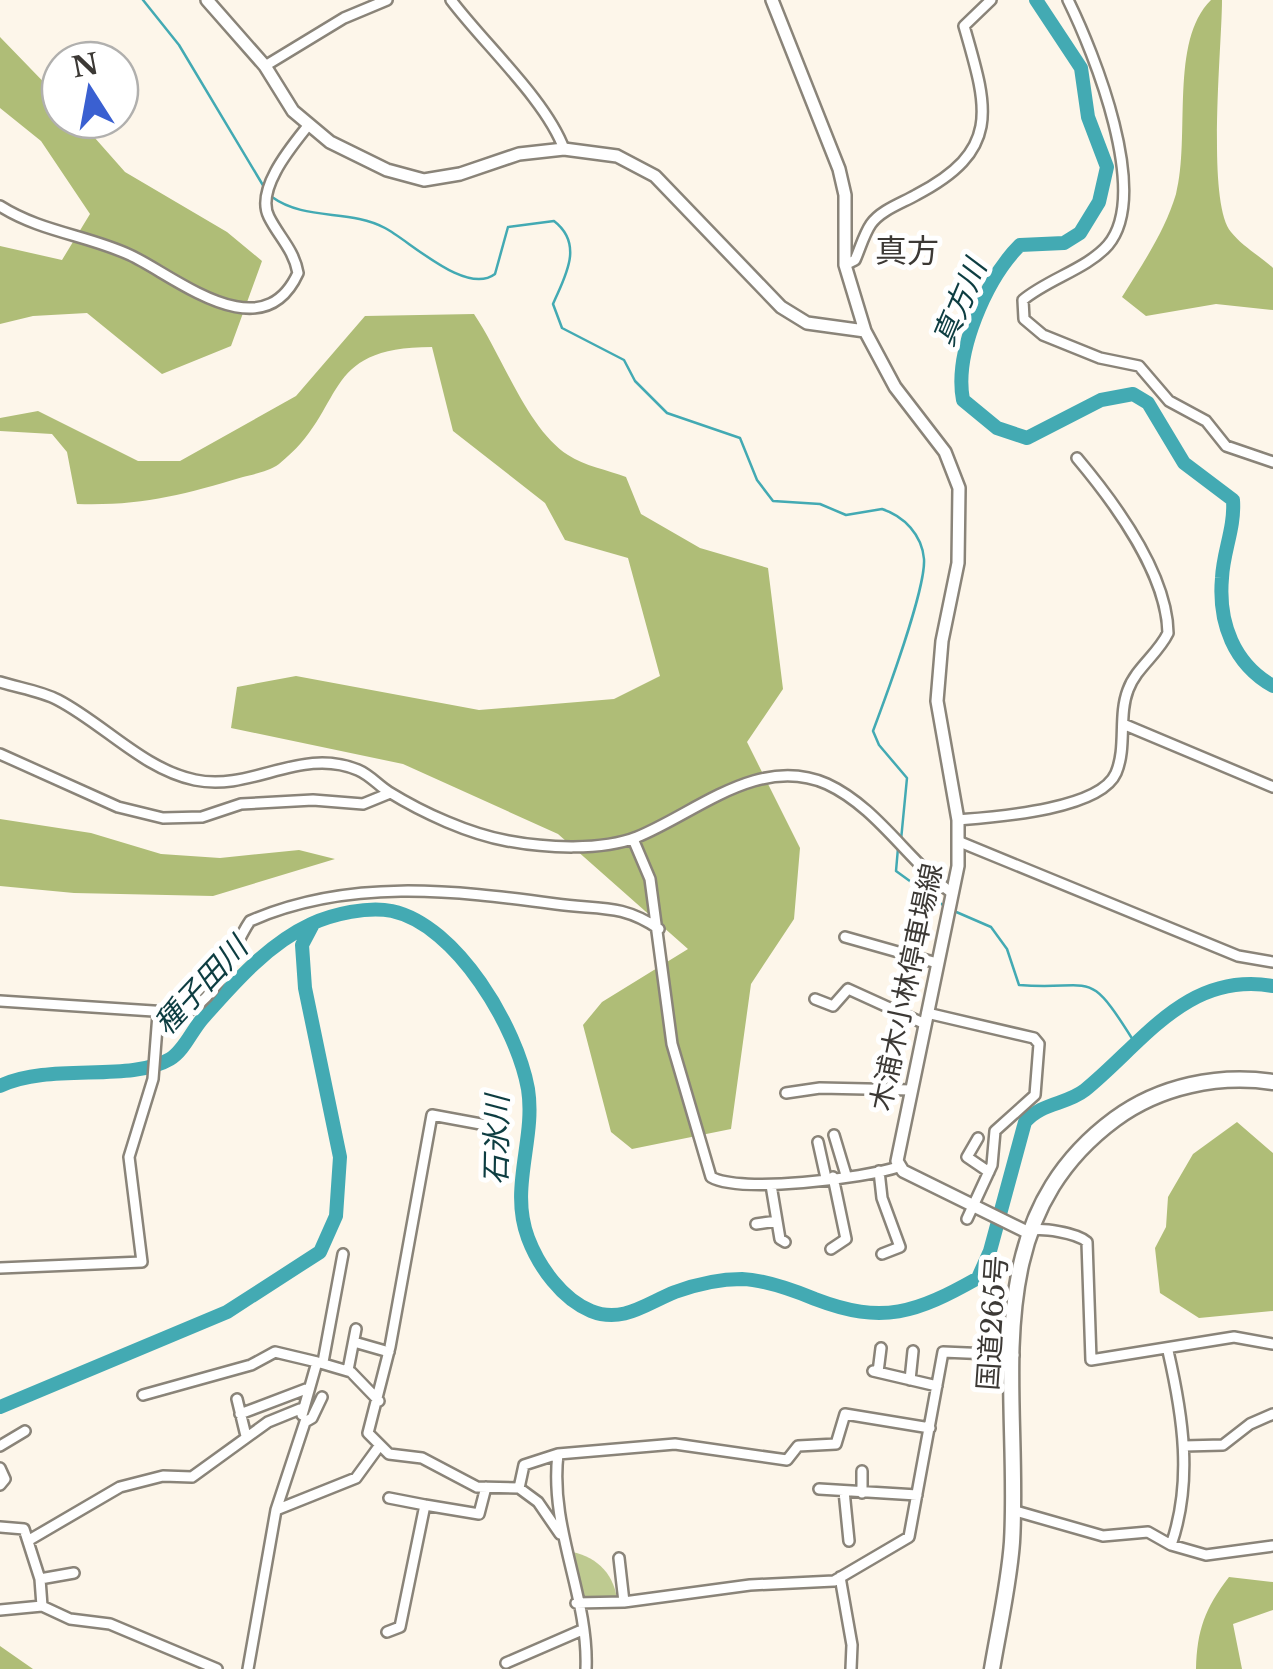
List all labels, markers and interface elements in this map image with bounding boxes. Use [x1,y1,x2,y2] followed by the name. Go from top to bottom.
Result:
[40,40,140,140] north arrow
[69,46,102,86] text: N
[875,231,939,271] district label: 真方
[925,251,995,351] water label: 真方川
[863,860,950,1114] street label: 木浦木小林停車場線
[146,927,257,1042] water label: 種子田川
[477,1092,516,1185] water label: 石氷川
[970,1254,1015,1392] street label: 国道265号

